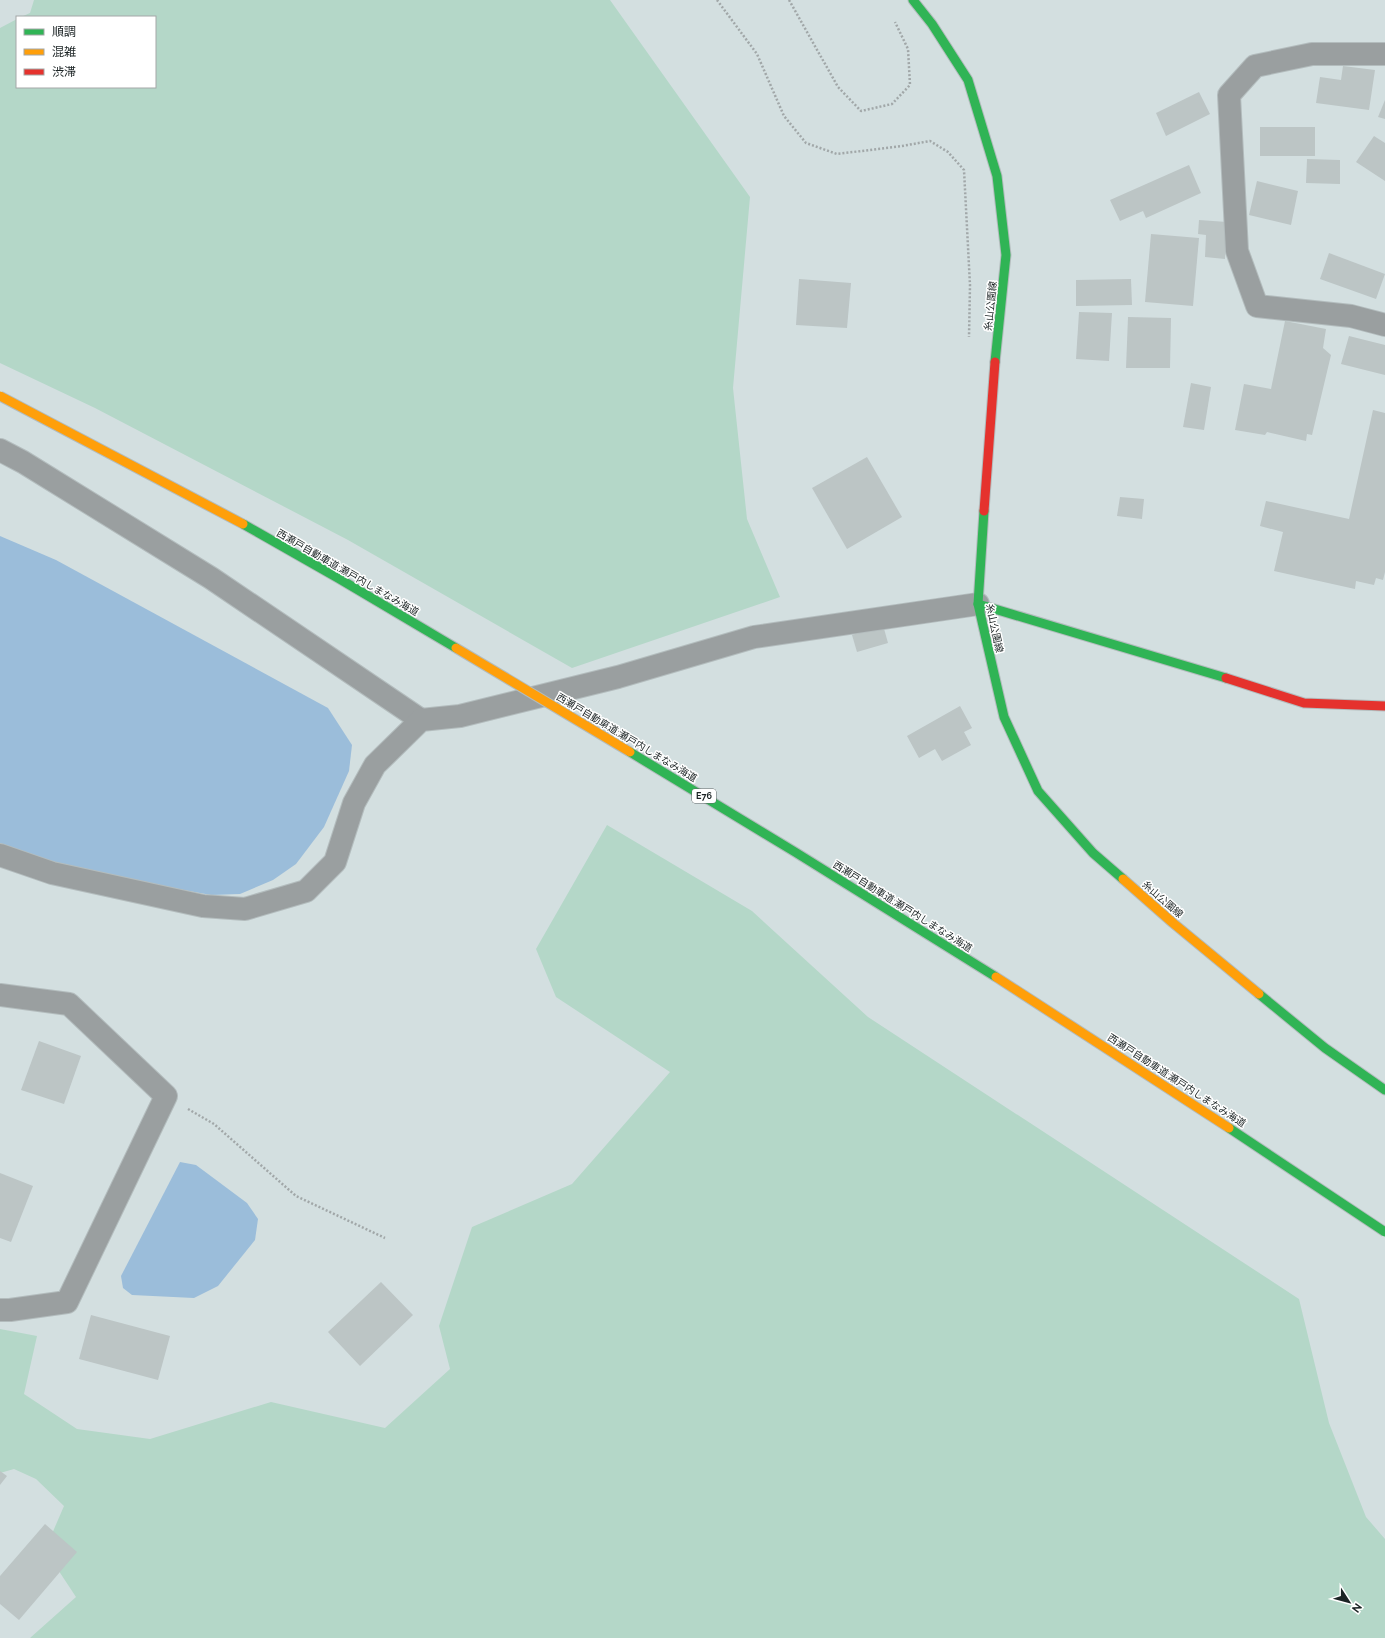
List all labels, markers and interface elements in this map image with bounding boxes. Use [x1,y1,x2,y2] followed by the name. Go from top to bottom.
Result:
[16,16,156,88] legend
[52,25,76,39] text: 順調
[52,45,76,59] text: 混雑
[52,65,76,79] text: 渋滞
[982,281,999,331] street label: 糸山公園線
[275,527,421,618] street label: 西瀬戸自動車道;瀬戸内しまなみ海道
[984,603,1005,654] street label: 糸山公園線
[554,691,699,784] street label: 西瀬戸自動車道;瀬戸内しまなみ海道
[692,789,716,803] road number: E76
[831,859,974,954] street label: 西瀬戸自動車道;瀬戸内しまなみ海道
[1140,879,1185,920] street label: 糸山公園線
[1106,1032,1248,1129] street label: 西瀬戸自動車道;瀬戸内しまなみ海道
[1329,1582,1369,1622] north arrow
[1349,1600,1364,1615] text: N

